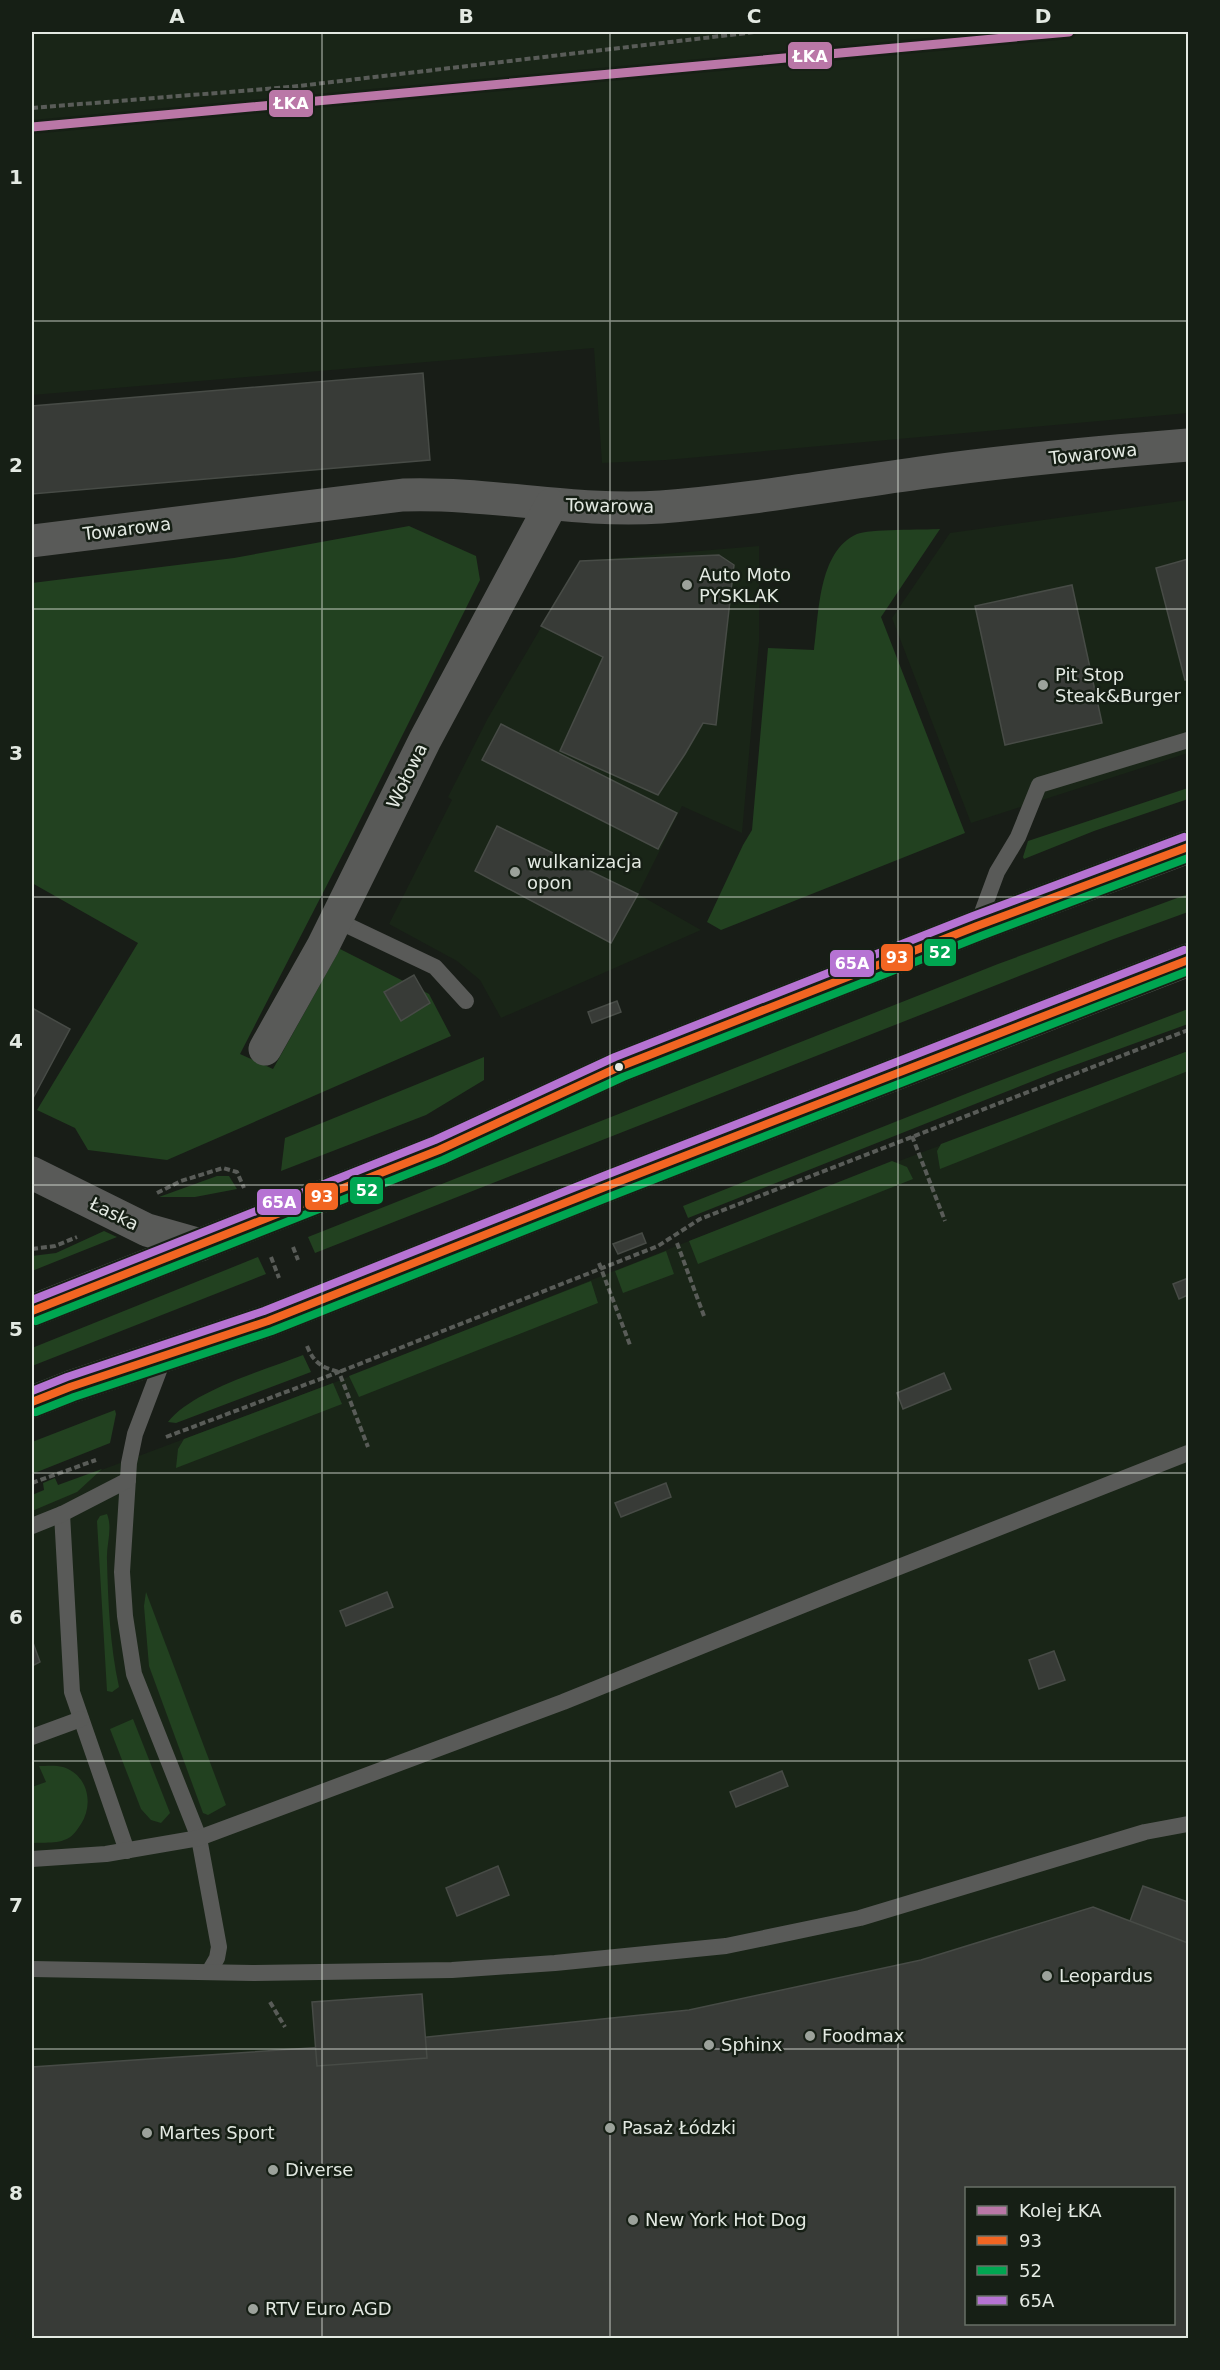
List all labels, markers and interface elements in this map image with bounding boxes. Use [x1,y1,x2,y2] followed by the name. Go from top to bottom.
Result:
[169,4,185,28] text: A
[458,4,474,28] text: B
[747,4,761,28] text: C
[1035,4,1051,28] text: D
[787,41,833,70] line badge: ŁKA
[791,47,828,66] text: ŁKA
[268,89,314,118] line badge: ŁKA
[272,94,309,113] text: ŁKA
[9,165,23,189] text: 1
[1047,438,1138,469] street label: Towarowa
[9,453,23,477] text: 2
[565,494,654,517] street label: Towarowa
[81,513,172,544] street label: Towarowa
[699,564,791,606] place label: Auto Moto PYSKLAK
[680,578,694,592] marker: Auto Moto PYSKLAK
[1055,664,1181,706] place label: Pit Stop Steak&Burger
[1036,678,1050,692] marker: Pit Stop Steak&Burger
[382,740,431,812] street label: Wołowa
[9,741,23,765] text: 3
[527,851,642,893] place label: wulkanizacja opon
[508,865,522,879] marker: wulkanizacja opon
[923,938,957,967] line badge: 52
[880,943,914,972] line badge: 93
[929,943,951,962] text: 52
[886,948,908,967] text: 93
[829,949,875,978] line badge: 65A
[835,954,870,973] text: 65A
[9,1029,23,1053] text: 4
[613,1061,625,1073] unlabelled marker
[349,1176,384,1205] line badge: 52
[356,1181,378,1200] text: 52
[304,1182,339,1211] line badge: 93
[311,1187,333,1206] text: 93
[256,1188,302,1216] line badge: 65A
[85,1192,142,1234] street label: Łaska
[262,1193,297,1212] text: 65A
[9,1317,23,1341] text: 5
[9,1605,23,1629] text: 6
[9,1893,23,1917] text: 7
[1059,1965,1153,1986] place label: Leopardus
[1040,1969,1054,1983] marker: Leopardus
[822,2025,905,2046] place label: Foodmax
[803,2029,817,2043] marker: Foodmax
[721,2034,783,2055] place label: Sphinx
[702,2038,716,2052] marker: Sphinx
[622,2117,736,2138] place label: Pasaż Łódzki
[603,2121,617,2135] marker: Pasaż Łódzki
[159,2122,275,2143] place label: Martes Sport
[140,2126,154,2140] marker: Martes Sport
[285,2159,353,2180] place label: Diverse
[266,2163,280,2177] marker: Diverse
[9,2181,23,2205] text: 8
[965,2187,1175,2325] legend
[1019,2200,1102,2221] text: Kolej ŁKA
[645,2209,807,2230] place label: New York Hot Dog
[626,2213,640,2227] marker: New York Hot Dog
[1019,2230,1042,2251] text: 93
[1019,2260,1042,2281] text: 52
[1019,2290,1055,2311] text: 65A
[265,2298,392,2319] place label: RTV Euro AGD
[246,2302,260,2316] marker: RTV Euro AGD

